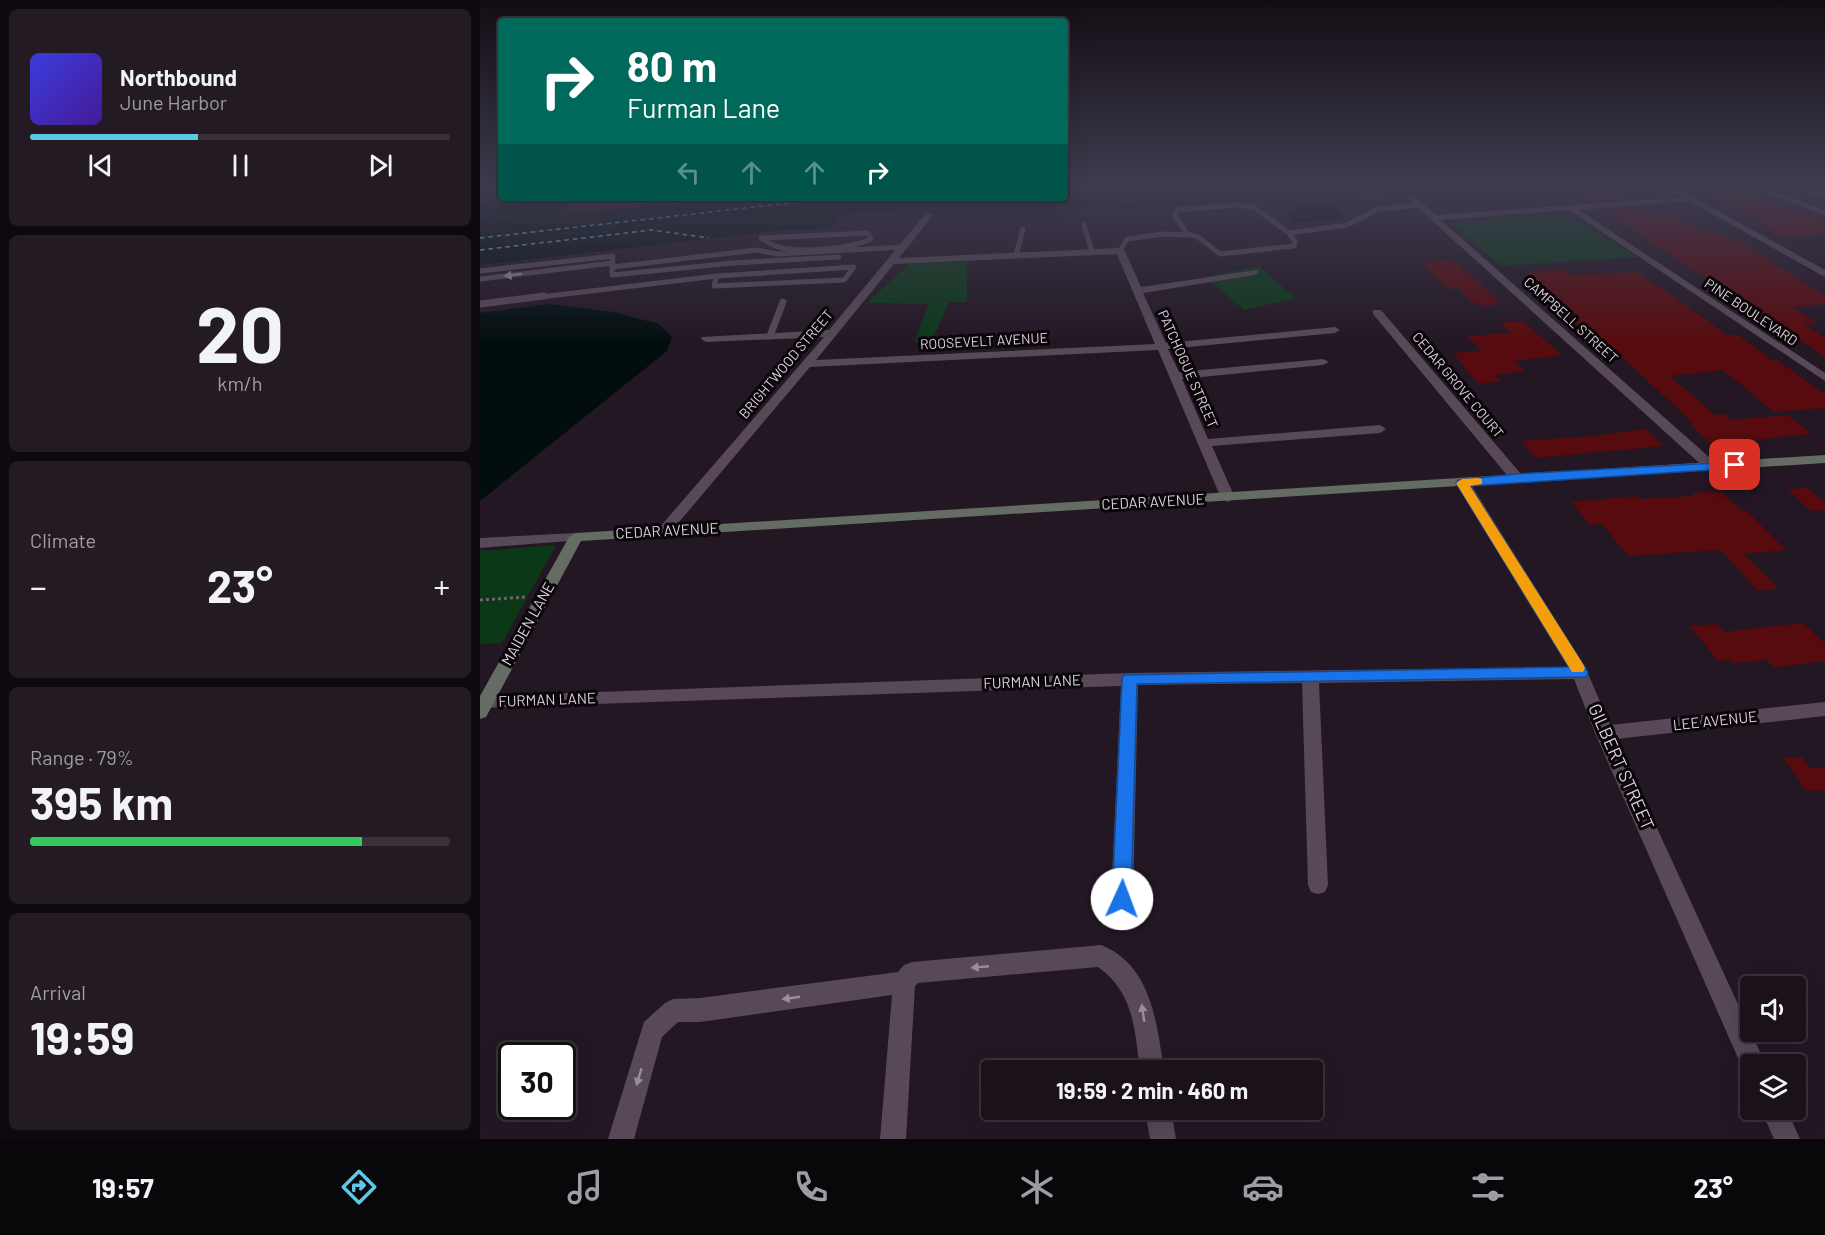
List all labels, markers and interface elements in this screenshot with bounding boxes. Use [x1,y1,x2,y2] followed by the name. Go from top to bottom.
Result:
[627,40,717,90] text: 80 m
[528,42,606,120] icon: right
[120,64,237,90] text: Northbound
[120,90,227,114] text: June Harbor
[627,91,780,123] text: Furman Lane
[84,149,117,182] icon: previous
[224,149,257,182] icon: pause
[364,149,397,182] icon: next
[672,156,705,189] icon: left
[735,156,768,189] icon: ahead
[798,156,831,189] icon: ahead
[861,156,894,189] icon: right
[503,270,522,280] one-way arrow
[1521,273,1622,366] street label: CAMPBELL STREET
[1702,274,1801,349] street label: PINE BOULEVARD
[196,285,284,379] text: 20
[735,306,836,422] street label: BRIGHTWOOD STREET
[1155,307,1222,430] street label: PATCHOGUE STREET
[1409,328,1508,441] street label: CEDAR GROVE COURT
[920,329,1048,352] street label: ROOSEVELT AVENUE
[217,371,263,395] text: km/h
[1709,439,1760,490] pin
[1718,448,1751,481] icon: arrive
[1101,489,1205,513] street label: CEDAR AVENUE
[615,518,719,542] street label: CEDAR AVENUE
[30,528,96,552] text: Climate
[207,558,273,612] text: 23°
[30,566,47,606] text: −
[433,566,450,606] text: +
[497,579,557,668] street label: MAIDEN LANE
[983,670,1081,692] street label: FURMAN LANE
[498,688,596,710] street label: FURMAN LANE
[1584,700,1660,833] street label: GILBERT STREET
[1672,707,1758,733] street label: LEE AVENUE
[30,745,134,769] text: Range · 79%
[30,775,173,829] text: 395 km
[1090,867,1154,931] position arrow
[971,962,990,972] one-way arrow
[1740,976,1806,1120] map controls
[1740,976,1806,1042] button: sound
[30,980,86,1004] text: Arrival
[781,993,800,1002] one-way arrow
[1138,1004,1147,1023] one-way arrow
[30,1010,134,1064] text: 19:59
[498,1042,576,1120] speed limit sign: 30
[1740,1054,1806,1120] button: layers
[634,1068,643,1086] one-way arrow
[1056,1077,1248,1103] text: 19:59 · 2 min · 460 m
[338,1166,380,1208] icon: directions
[564,1166,606,1208] icon: music
[790,1166,832,1208] icon: phone
[1016,1166,1058,1208] icon: climate
[1242,1166,1284,1208] icon: car
[1467,1166,1509,1208] icon: filters
[92,1171,154,1203] text: 19:57
[1693,1171,1733,1203] text: 23°

